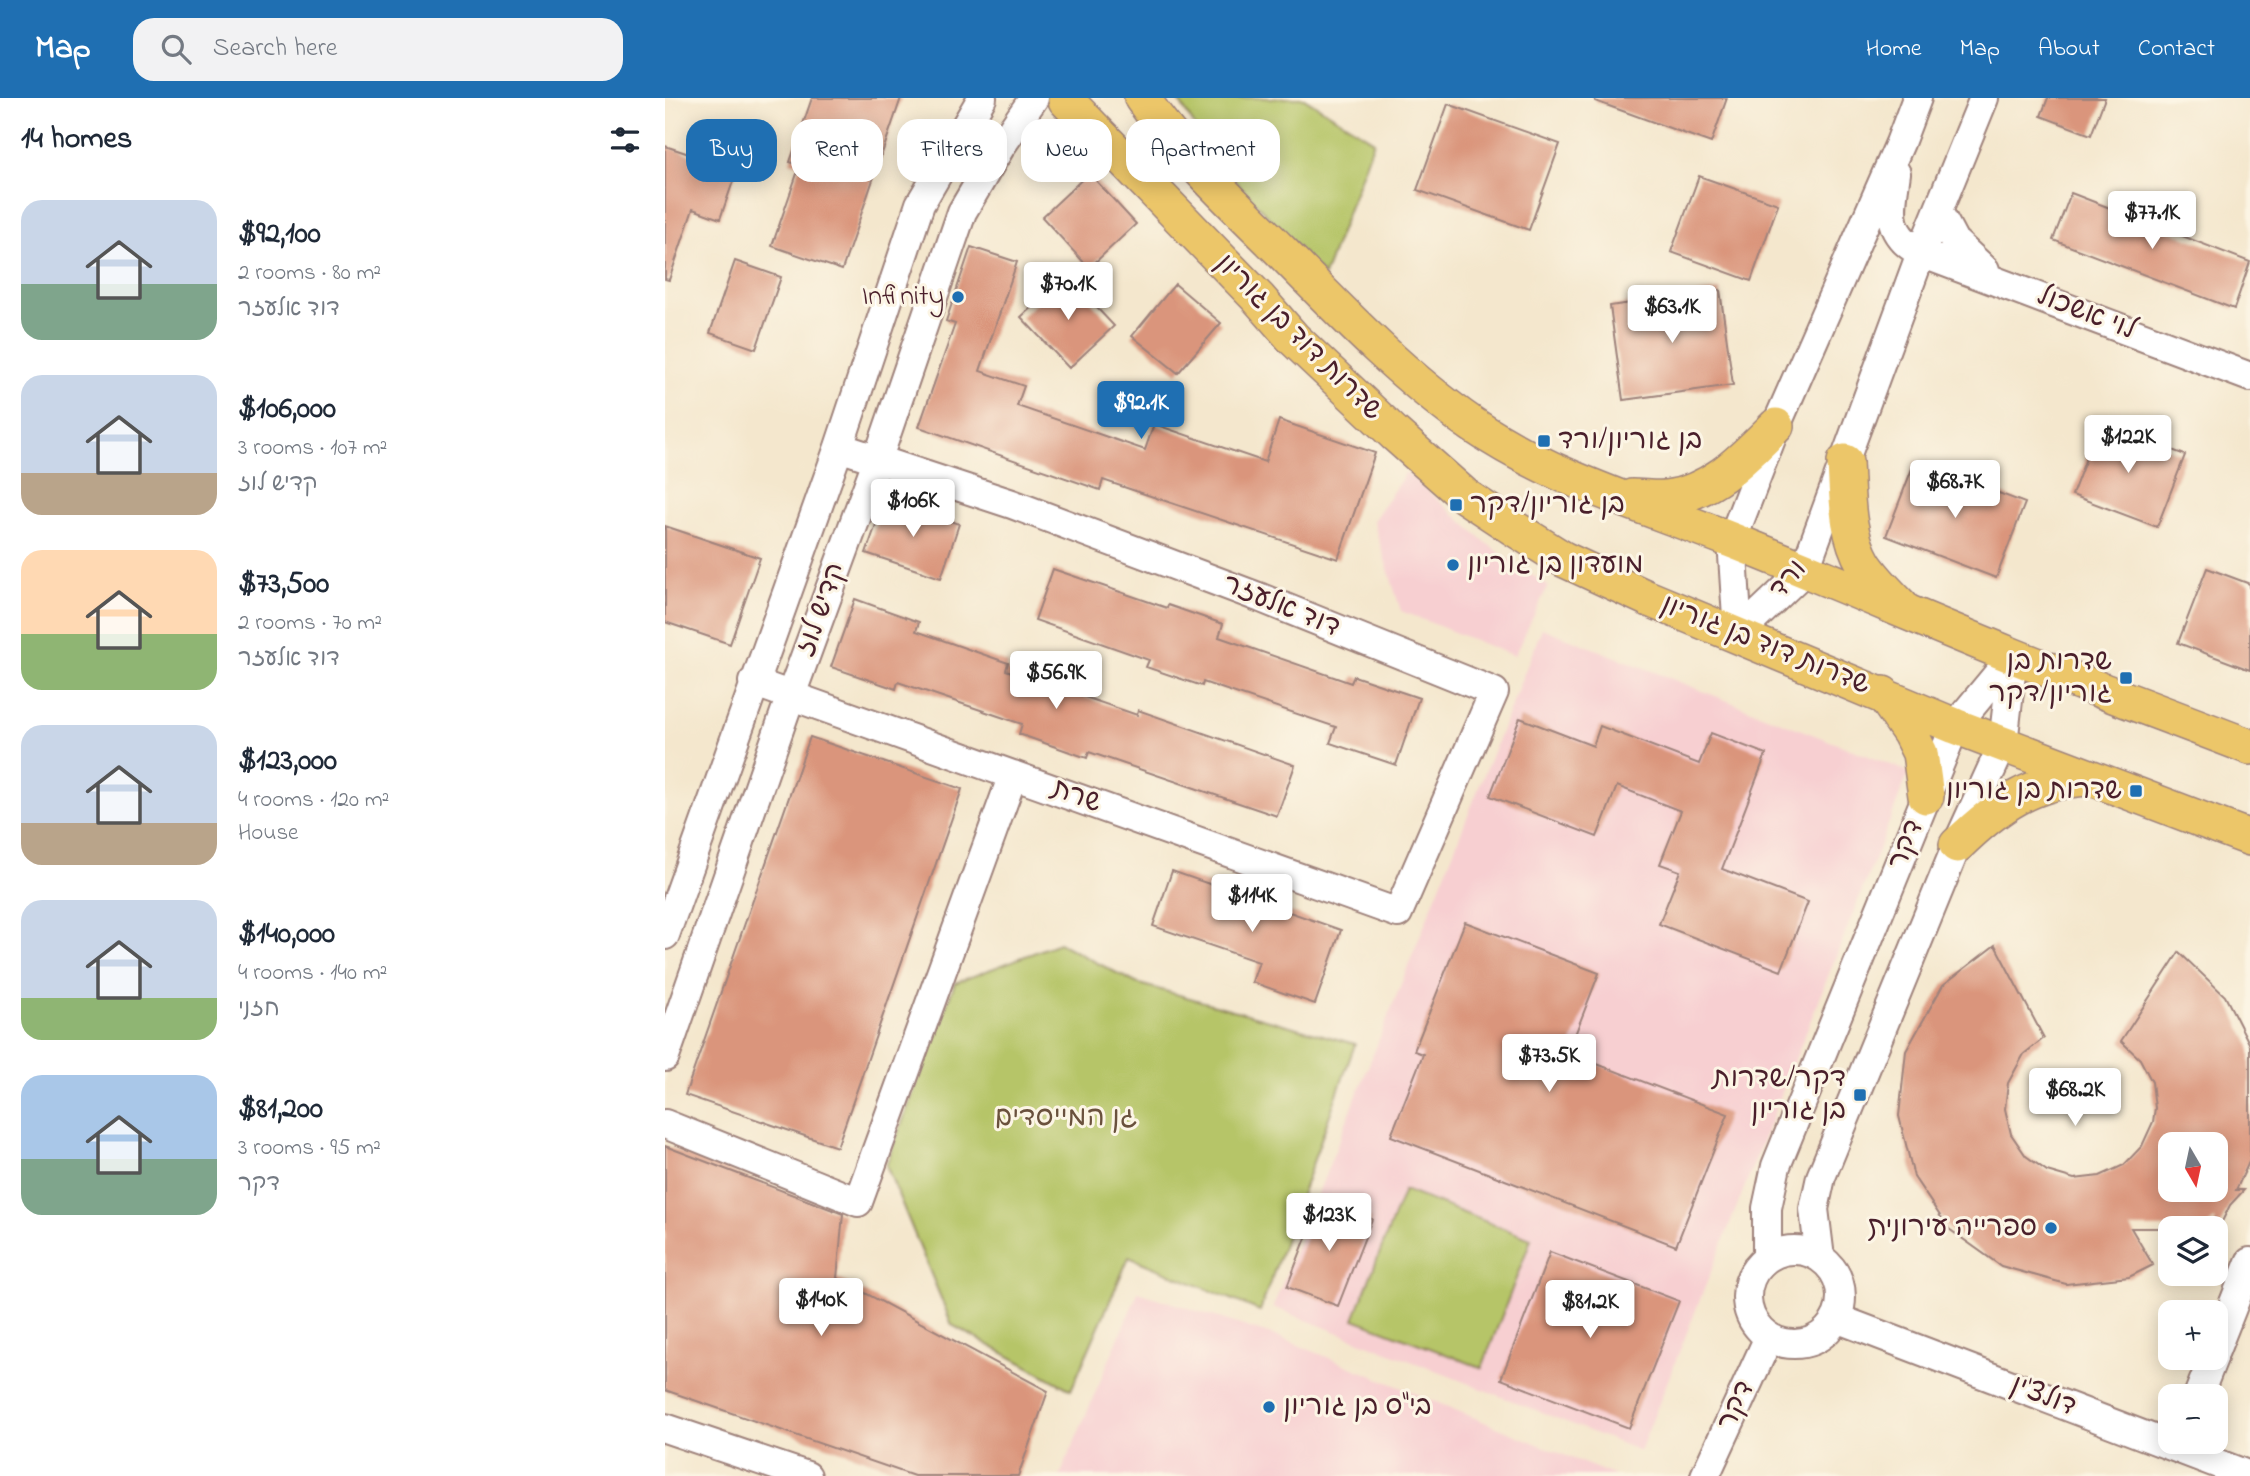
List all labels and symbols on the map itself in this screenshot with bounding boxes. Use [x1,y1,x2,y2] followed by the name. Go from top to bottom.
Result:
[2095,192,2209,251] pin: $77.1K
[1205,245,1391,431] street label: שדרות דוד בן גוריון
[1011,262,1125,322] pin: $70.1K
[2030,276,2143,352] street label: לוי אשכול
[862,277,944,318] place label: Infinity
[1615,286,1729,345] pin: $63.1K
[950,289,966,305] marker: Infinity
[1084,382,1198,441] pin: $92.1K
[2079,416,2177,475] pin: $122K
[1558,421,1702,462] place label: בן גוריון/ורד
[1536,433,1552,449] marker: בן גוריון/ורד
[1898,460,2012,520] pin: $68.7K
[864,480,962,539] pin: $106K
[1470,485,1625,526] place label: בן גוריון/דקר
[1448,497,1464,513] marker: בן גוריון/דקר
[1467,545,1644,586] place label: מועדון בן גוריון
[1760,551,1818,609] street label: ורד
[1445,557,1461,573] marker: מועדון בן גוריון
[786,558,858,662] street label: קדיש לוז
[1216,565,1346,649] street label: דוד אלעזר
[1654,585,1876,707] street label: שדרות דוד בן גוריון
[1989,642,2112,715] place label: שדרות בן גוריון/דקר
[999,652,1113,711] pin: $56.9K
[2118,670,2134,686] marker: שדרות בן גוריון/דקר
[1044,768,1107,825] street label: שרת
[1946,771,2122,812] place label: שדרות בן גוריון
[2128,783,2144,799] marker: שדרות בן גוריון
[1878,814,1936,876] street label: דקר
[1203,874,1301,934] pin: $114K
[1492,1034,1606,1094] pin: $73.5K
[1710,1059,1846,1132] place label: דקר/שדרות בן גוריון
[2018,1068,2132,1128] pin: $68.2K
[1852,1087,1868,1103] marker: דקר/שדרות בן גוריון
[995,1098,1137,1139] park label: גן המייסדים
[2158,1132,2228,1202] north arrow
[1280,1194,1378,1253] pin: $123K
[1868,1208,2037,1249] place label: ספרייה עירונית
[2043,1220,2059,1236] marker: ספרייה עירונית
[772,1278,870,1338] pin: $140K
[1533,1280,1647,1340] pin: $81.2K
[2004,1366,2082,1428] street label: דולצ'ין
[1708,1374,1766,1438] street label: דקר
[1283,1387,1431,1428] place label: בי"ס בן גוריון
[1261,1399,1277,1415] marker: בי"ס בן גוריון

